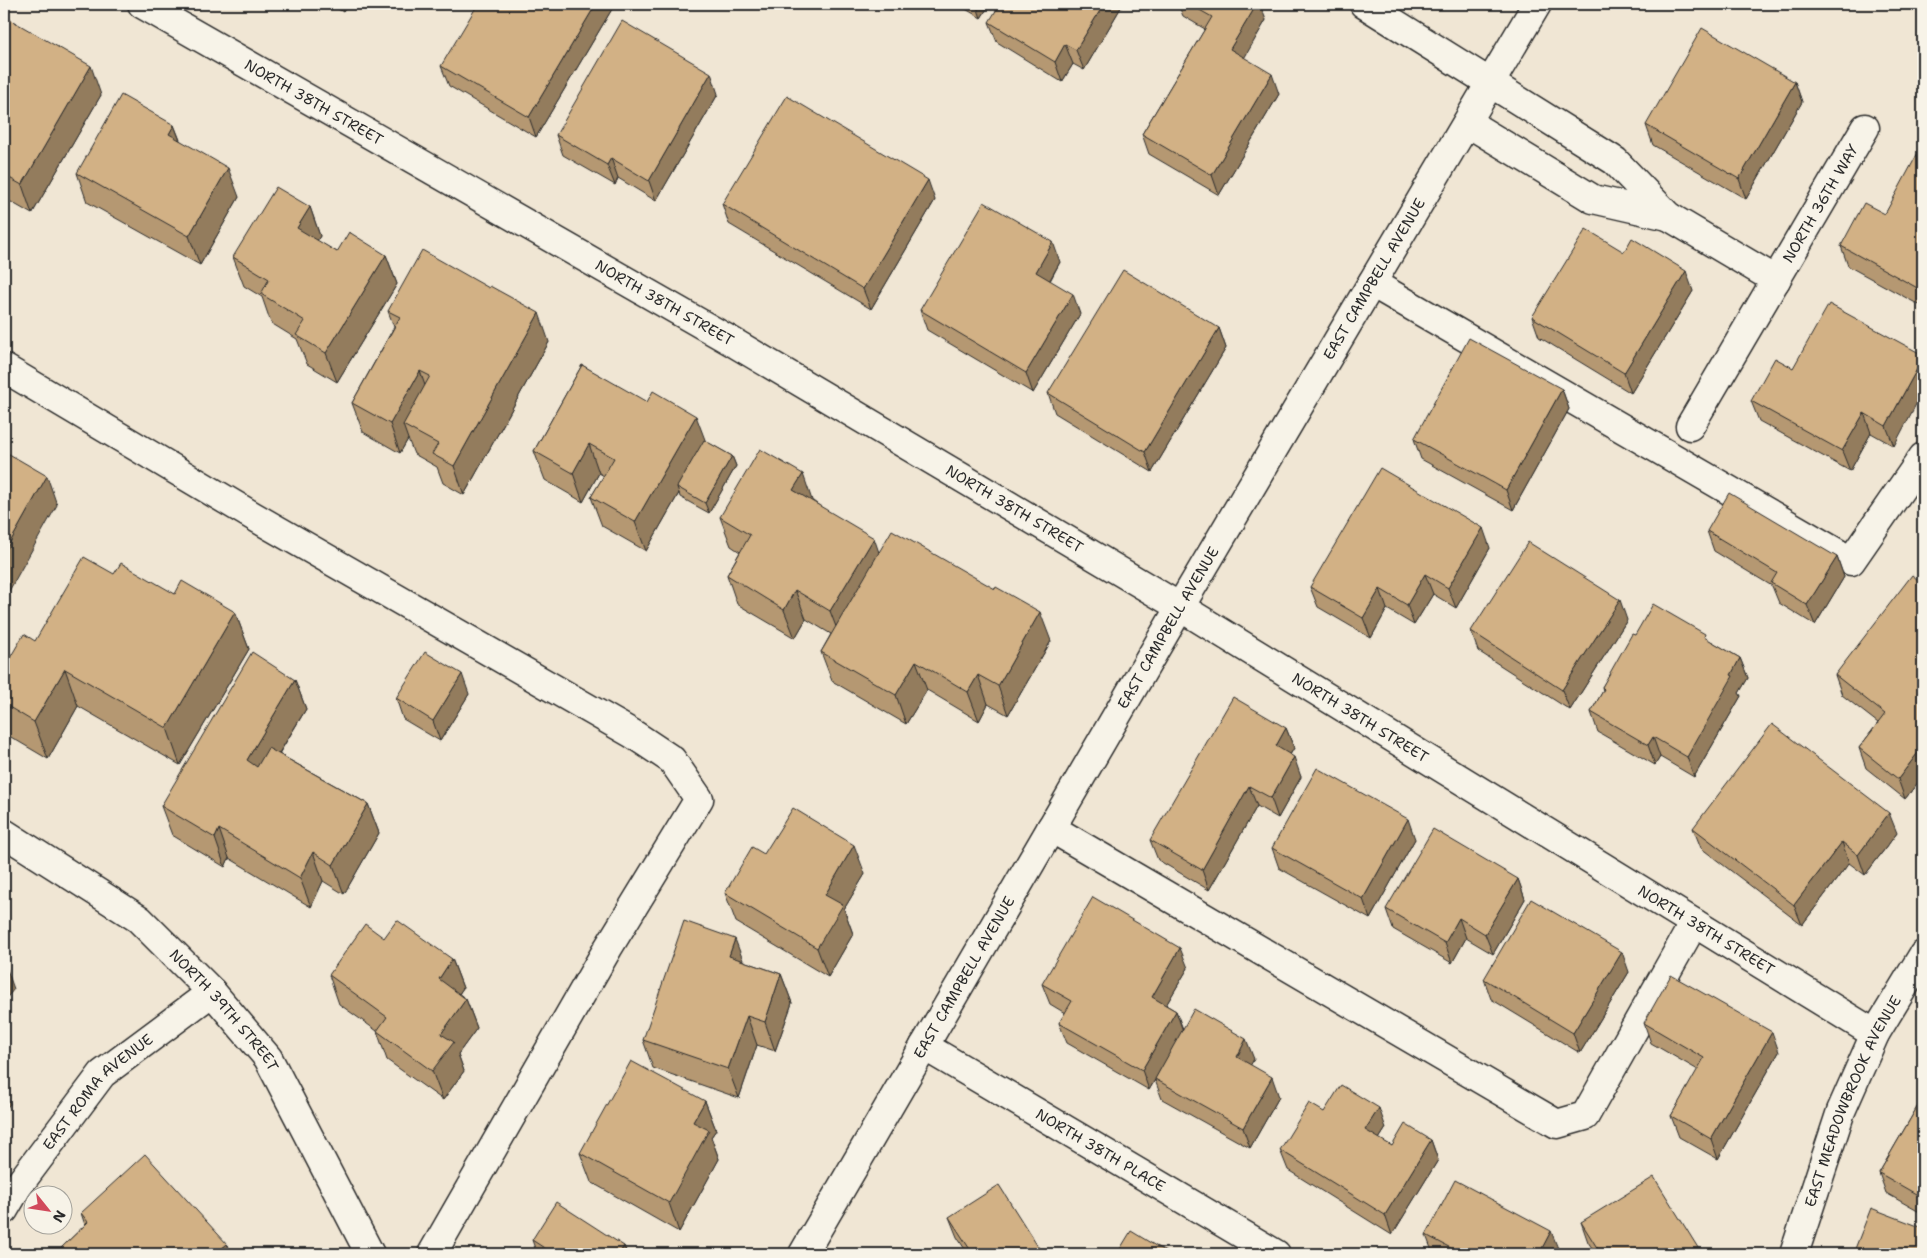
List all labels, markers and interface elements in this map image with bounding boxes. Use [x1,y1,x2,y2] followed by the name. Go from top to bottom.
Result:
[241,55,387,150] street label: NORTH 38TH STREET
[1778,141,1863,266] street label: NORTH 36TH WAY
[1319,194,1430,364] street label: EAST CAMPBELL AVENUE
[592,255,737,351] street label: NORTH 38TH STREET
[942,460,1087,557] street label: NORTH 38TH STREET
[1113,543,1224,712] street label: EAST CAMPBELL AVENUE
[1288,668,1432,767] street label: NORTH 38TH STREET
[1634,881,1778,980] street label: NORTH 38TH STREET
[909,893,1019,1062] street label: EAST CAMPBELL AVENUE
[165,945,283,1074] street label: NORTH 39TH STREET
[1800,992,1906,1210] street label: EAST MEADOWBROOK AVENUE
[38,1029,157,1154] street label: EAST ROMA AVENUE
[1032,1104,1169,1196] street label: NORTH 38TH PLACE
[22,1186,72,1236] north arrow
[49,1207,70,1226] text: N

